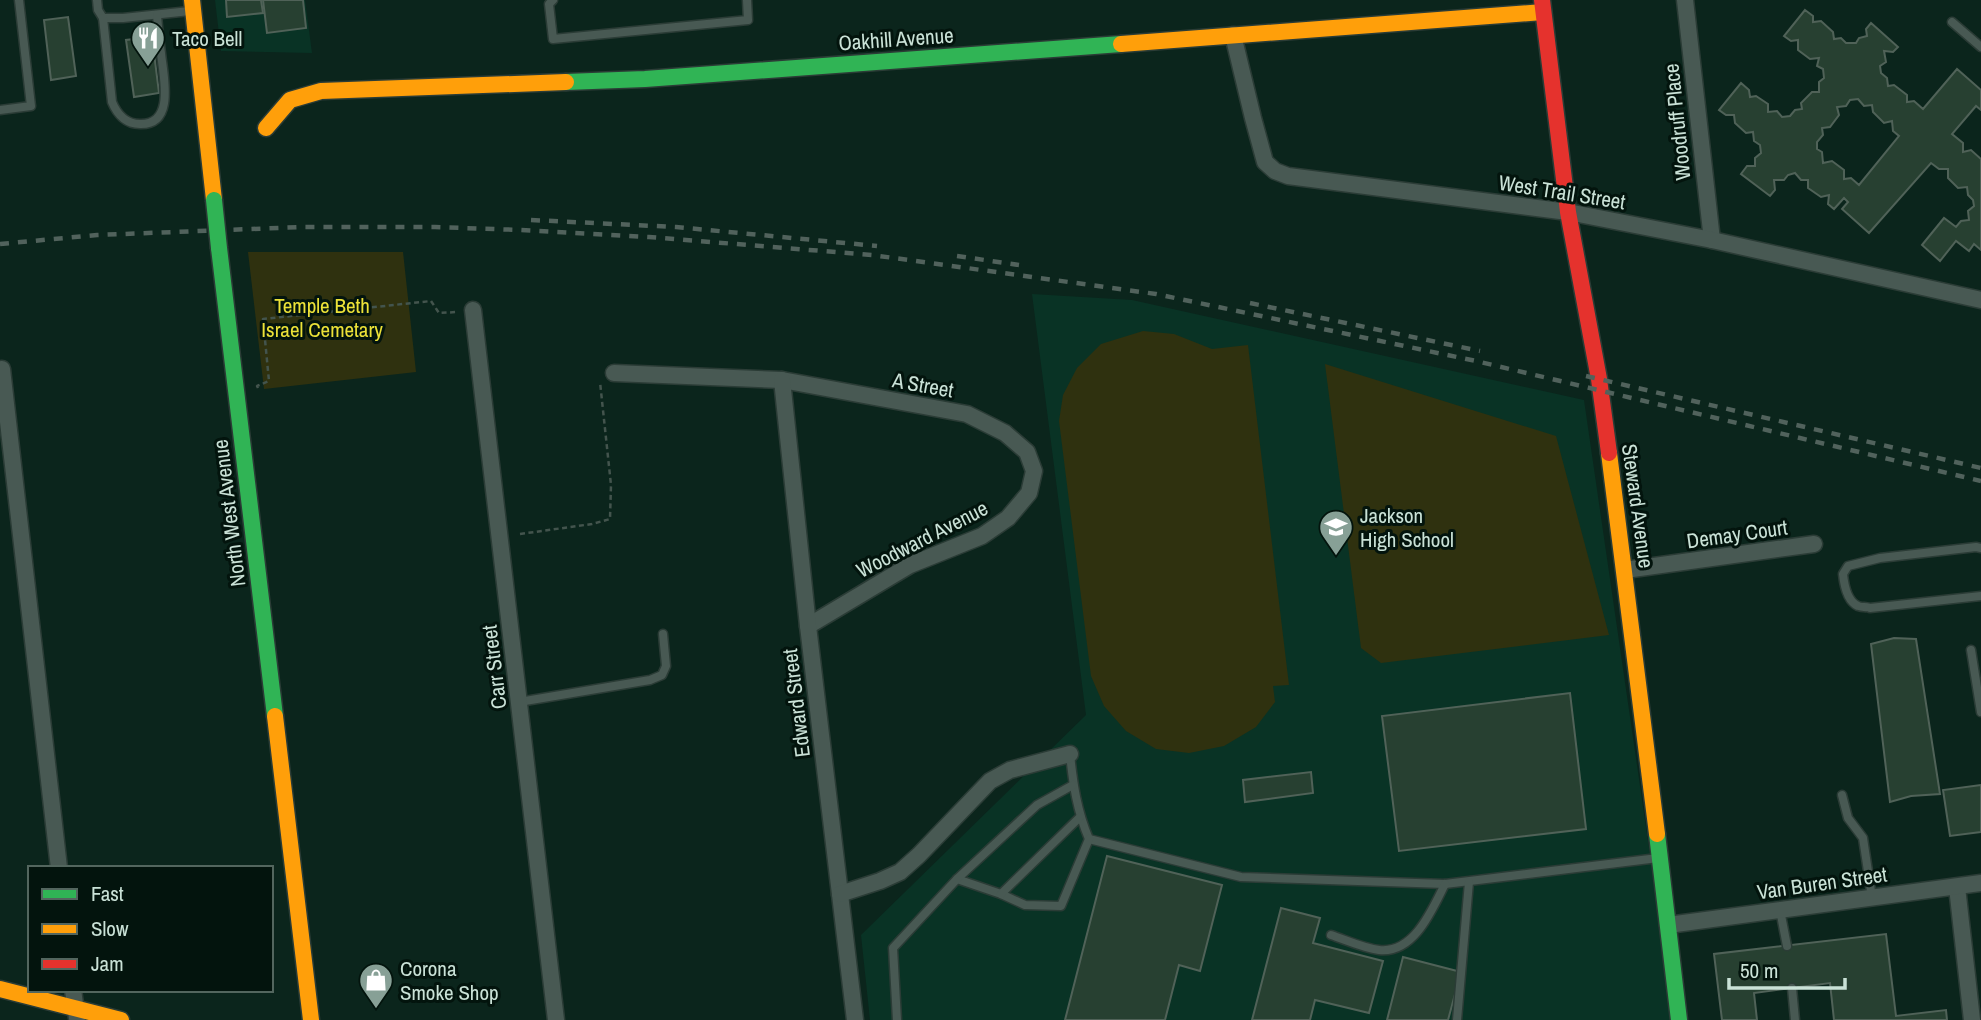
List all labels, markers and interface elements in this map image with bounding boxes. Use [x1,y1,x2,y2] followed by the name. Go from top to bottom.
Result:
[129,19,167,68] restaurant icon: Taco Bell
[837,21,955,57] street label: Oakhill Avenue
[172,24,242,53] place label: Taco Bell
[1656,62,1698,182] street label: Woodruff Place
[1497,168,1628,216] street label: West Trail Street
[261,291,383,344] park label: Temple Beth Israel Cemetary
[889,365,956,405] street label: A Street
[206,438,252,588] street label: North West Avenue
[1615,442,1661,570] street label: Steward Avenue
[851,493,993,585] street label: Woodward Avenue
[1360,501,1454,554] place label: Jackson High School
[1317,508,1355,557] school or university icon: Jackson High School
[1685,513,1789,555] street label: Demay Court
[474,623,514,711] street label: Carr Street
[775,647,817,759] street label: Edward Street
[1755,860,1889,906] street label: Van Buren Street
[28,866,273,992] legend
[91,879,124,908] text: Fast
[91,914,129,943] text: Slow
[1729,946,1844,990] scale bar
[91,949,124,978] text: Jam
[400,954,499,1007] place label: Corona Smoke Shop
[1740,956,1778,985] text: 50 m
[357,961,395,1010] shop icon: Corona Smoke Shop

